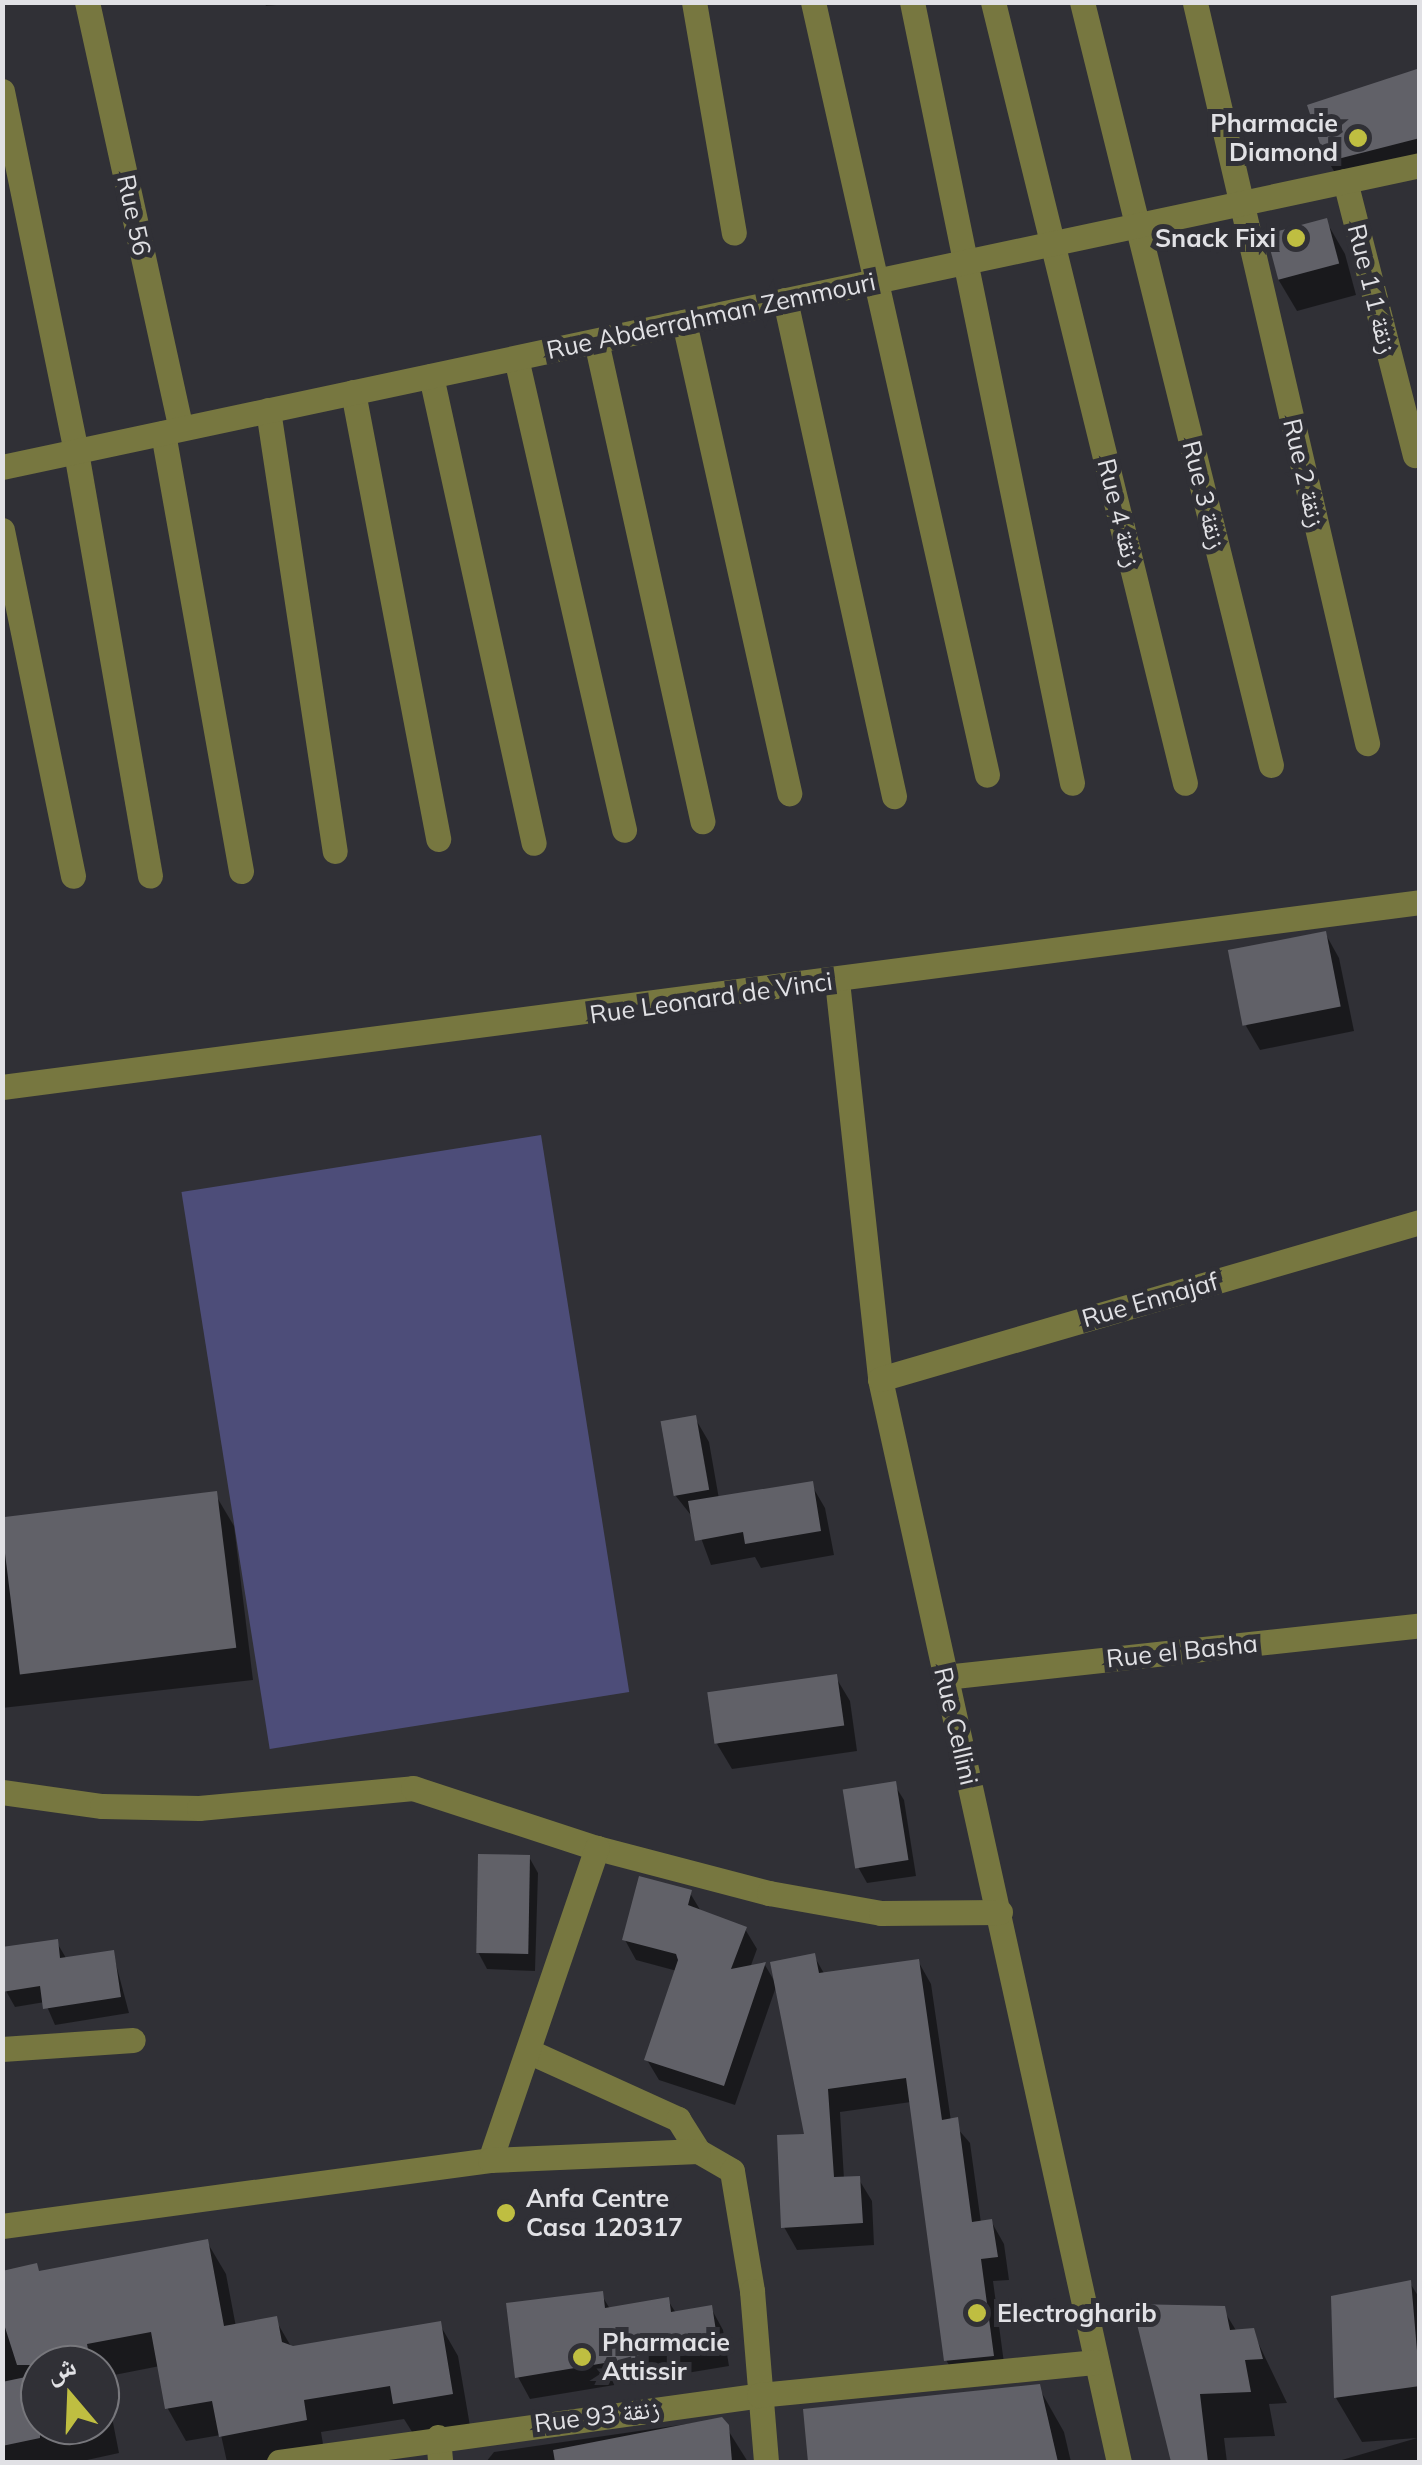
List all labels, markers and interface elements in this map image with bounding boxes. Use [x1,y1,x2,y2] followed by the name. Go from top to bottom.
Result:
[1210,109,1338,168] place label: Pharmacie Diamond
[1347,127,1369,149] marker: Pharmacie Diamond
[111,172,157,258] street label: Rue 56
[1341,221,1403,357] street label: Rue 1 زنقة 1
[1155,223,1276,253] place label: Snack Fixi
[1285,227,1307,249] marker: Snack Fixi
[544,266,878,366] street label: Rue Abderrahman Zemmouri
[1277,416,1331,530] street label: Rue 2 زنقة
[1176,438,1232,552] street label: Rue 3 زنقة
[1091,456,1147,570] street label: Rue 4 زنقة
[588,966,834,1030] street label: Rue Leonard de Vinci
[1078,1266,1222,1334] street label: Rue Ennajaf
[1105,1628,1259,1674] street label: Rue el Basha
[928,1664,984,1788] street label: Rue Cellini
[526,2184,683,2243] place label: Anfa Centre Casa 120317
[495,2202,517,2224] marker: Anfa Centre Casa 120317
[997,2298,1157,2328] place label: Electrogharib
[966,2302,988,2324] marker: Electrogharib
[602,2328,730,2387] place label: Pharmacie Attissir
[20,2345,120,2445] north arrow
[571,2346,593,2368] marker: Pharmacie Attissir
[41,2347,80,2389] text: ش
[533,2393,661,2439] street label: Rue 93 زنقة

